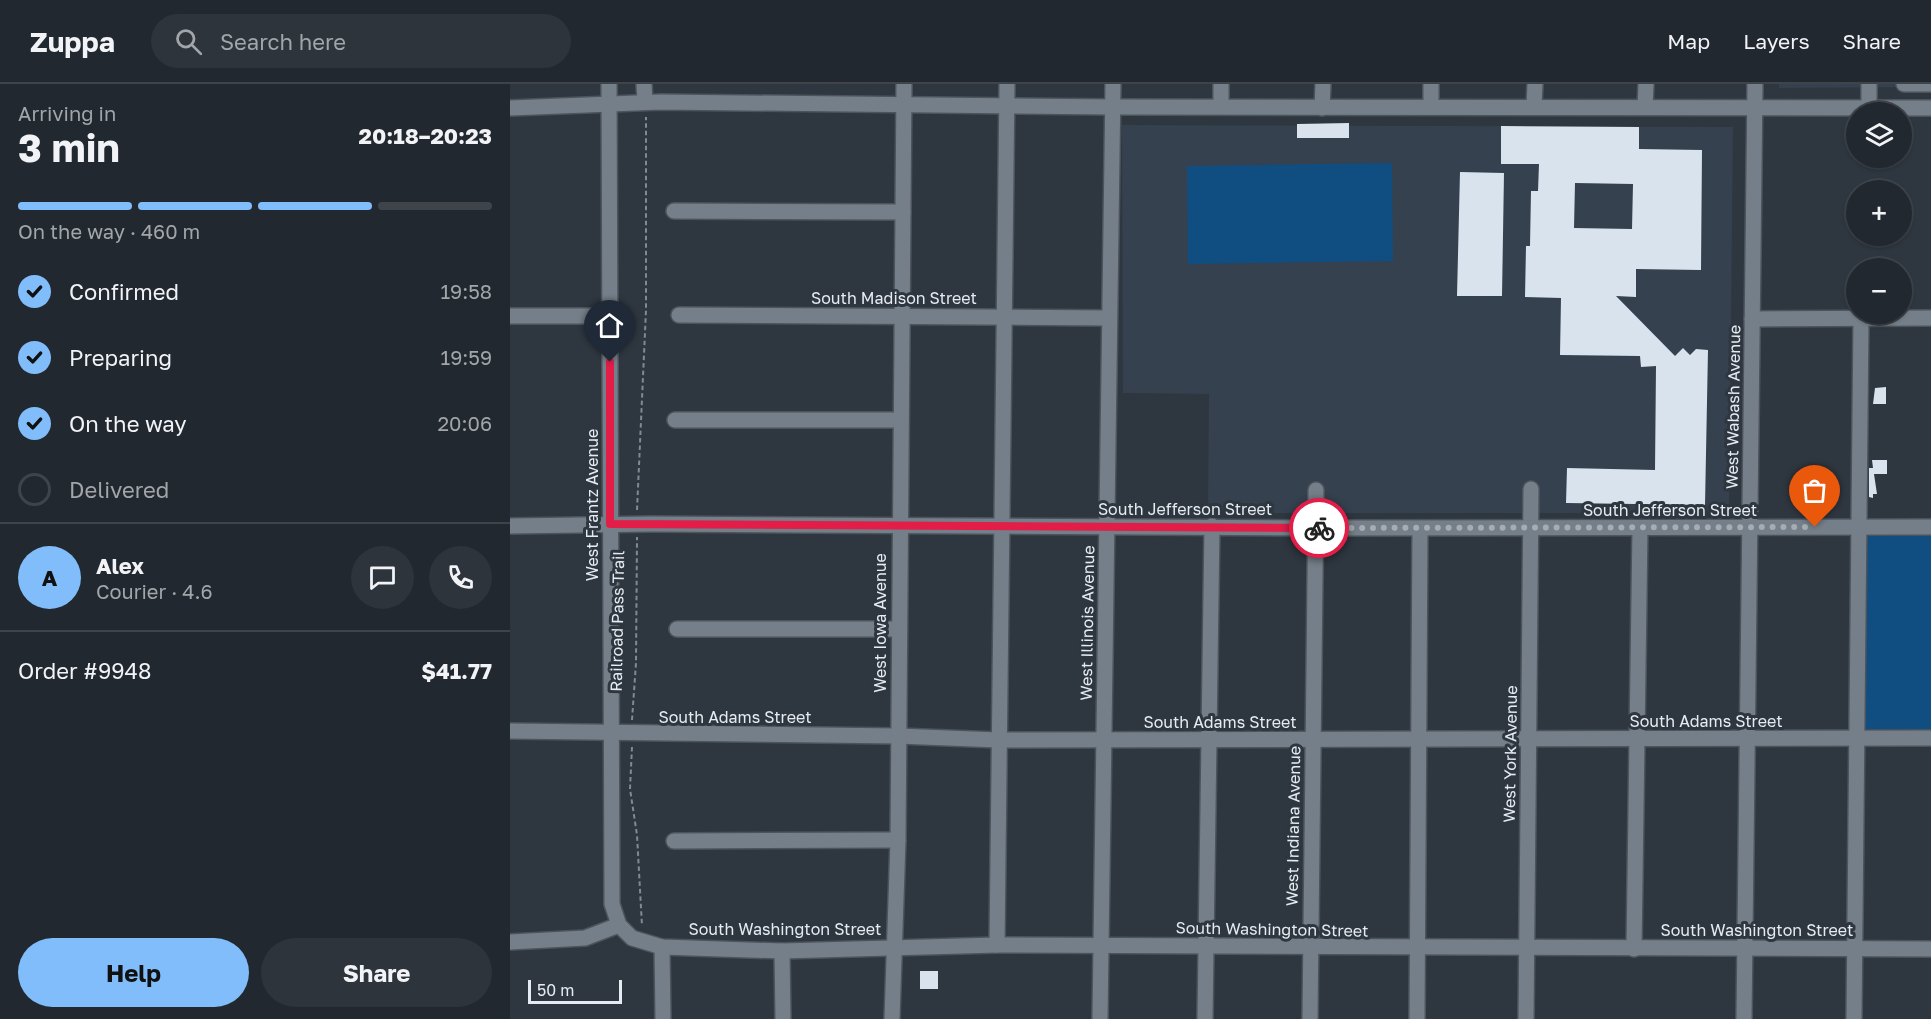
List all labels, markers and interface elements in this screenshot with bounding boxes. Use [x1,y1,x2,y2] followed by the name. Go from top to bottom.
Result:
[151,14,571,68] search box
[30,25,115,58] text: Zuppa
[172,25,205,58] icon: search
[220,28,346,55] text: Search here
[1667,28,1710,54] text: Map
[1743,28,1810,54] text: Layers
[1843,28,1901,54] text: Share
[18,101,116,125] text: Arriving in
[1846,102,1912,324] map controls
[1846,102,1912,168] button: layers
[359,122,492,149] text: 20:18–20:23
[18,124,120,171] text: 3 min
[1846,180,1912,246] button: +
[18,219,200,243] text: On the way · 460 m
[1846,258,1912,324] button: −
[18,275,51,308] icon: check
[69,278,179,305] text: Confirmed
[440,279,492,303] text: 19:58
[811,288,977,308] street label: South Madison Street
[584,300,635,362] pin
[593,309,626,342] icon: home
[1722,325,1744,489] street label: West Wabash Avenue
[18,341,51,374] icon: check
[69,344,172,371] text: Preparing
[441,345,492,369] text: 19:59
[18,407,51,440] icon: check
[69,410,187,437] text: On the way
[438,411,492,435] text: 20:06
[582,429,602,581] street label: West Frantz Avenue
[1789,465,1840,527] pin
[1798,474,1831,507] icon: bag
[69,476,169,503] text: Delivered
[1289,498,1349,558] courier
[1098,499,1272,519] street label: South Jefferson Street
[1583,500,1757,520] street label: South Jefferson Street
[1303,512,1336,545] icon: bike
[1076,545,1098,701] street label: West Illinois Avenue
[351,546,414,609] button: chat
[429,546,492,609] button: phone
[606,550,628,692] street label: Railroad Pass Trail
[96,552,144,579] text: Alex
[870,553,890,693] street label: West Iowa Avenue
[42,564,57,591] text: A
[96,579,213,603] text: Courier · 4.6
[18,657,151,684] text: Order #9948
[421,657,492,684] text: $41.77
[1499,685,1521,823] street label: West York Avenue
[658,707,812,727] street label: South Adams Street
[1629,711,1783,731] street label: South Adams Street
[1143,712,1297,732] street label: South Adams Street
[1282,746,1304,906] street label: West Indiana Avenue
[1175,917,1369,941] street label: South Washington Street
[688,919,882,939] street label: South Washington Street
[1660,920,1854,940] street label: South Washington Street
[18,938,249,1007] button: Help
[261,938,492,1007] button: Share
[528,977,622,1004] scale bar
[537,980,574,1000] text: 50 m

